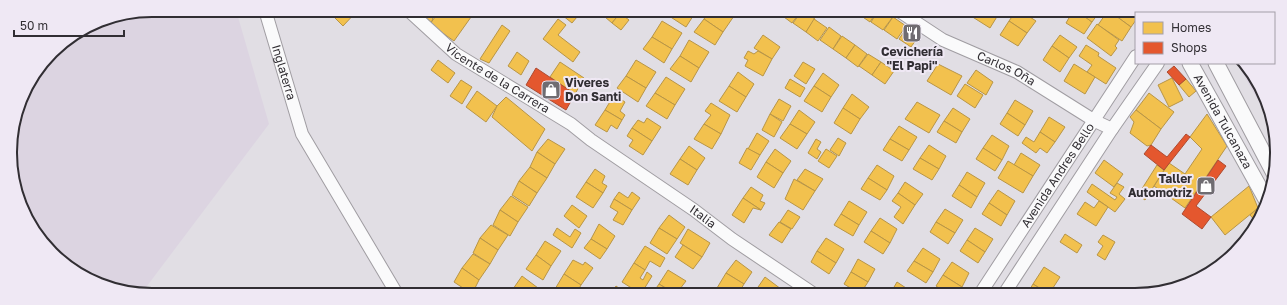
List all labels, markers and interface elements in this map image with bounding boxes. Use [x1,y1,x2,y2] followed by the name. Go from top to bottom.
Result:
[14,12,124,38] scale bar
[1135,12,1275,64] legend
[20,18,48,33] text: 50 m
[1171,20,1211,35] text: Homes
[901,22,923,44] restaurant icon: Cevichería "El Papi"
[442,40,552,116] street label: Vicente de la Carrera
[1171,40,1207,55] text: Shops
[269,43,299,102] street label: Inglaterra
[881,44,943,73] place label: Cevichería "El Papi"
[975,48,1038,89] street label: Carlos Oña
[1191,71,1256,171] street label: Avenida Tulcanaza
[565,75,621,104] place label: Viveres Don Santi
[540,79,562,101] shop icon: Viveres Don Santi
[1018,120,1097,230] street label: Avenida Andres Bello
[1128,171,1192,200] place label: Taller Automotriz
[1195,175,1217,197] shop icon: Taller Automotriz
[687,201,719,231] street label: Italia

